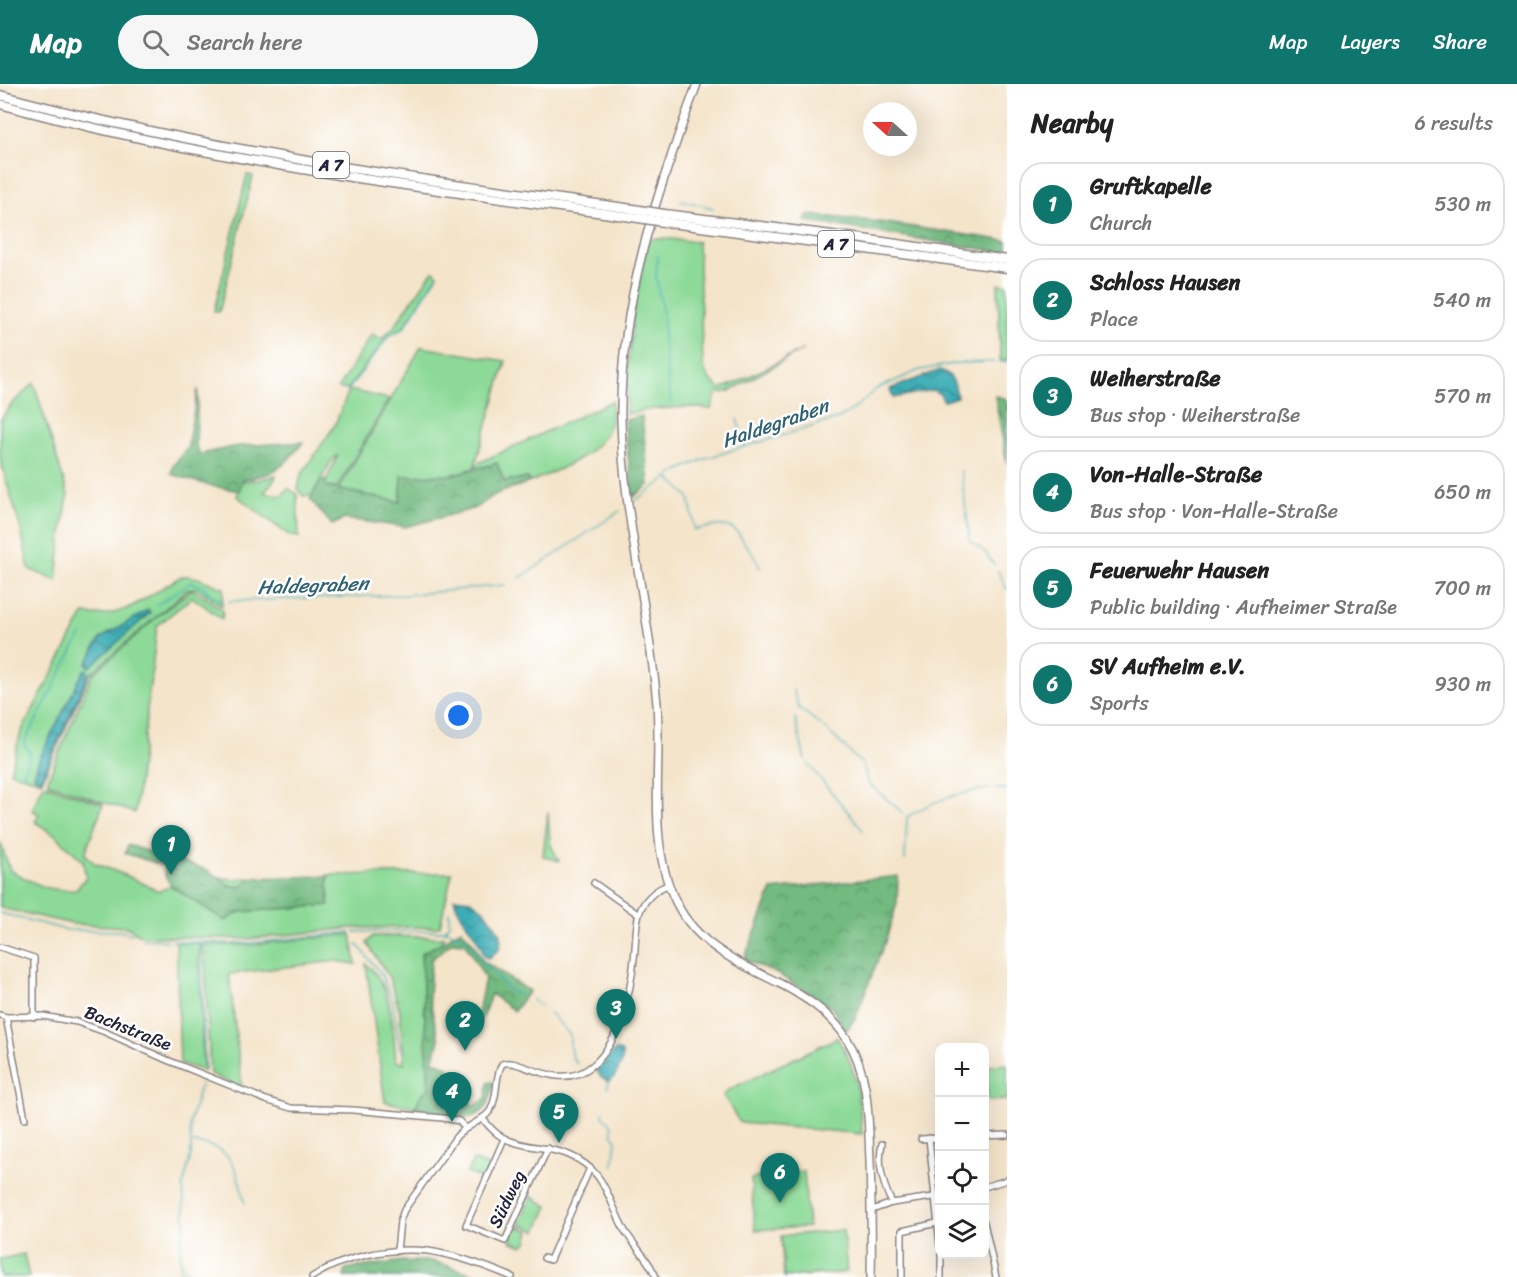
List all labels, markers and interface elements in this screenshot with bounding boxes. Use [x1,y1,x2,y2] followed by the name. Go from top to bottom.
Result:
[118,15,538,69] search box
[30,18,82,67] text: Map
[187,23,303,62] text: Search here
[1269,23,1308,61] text: Map
[1341,23,1400,61] text: Layers
[1433,23,1487,61] text: Share
[139,26,172,59] icon: search
[1031,100,1113,146] text: Nearby
[863,102,917,156] north arrow
[1414,106,1493,141] text: 6 results
[313,152,349,178] road number: A 7
[1090,167,1212,206] text: Gruftkapelle
[1048,187,1057,222] text: 1
[1435,187,1491,222] text: 530 m
[1090,206,1152,241] text: Church
[818,231,854,257] road number: A 7
[1090,263,1240,302] text: Schloss Hausen
[1047,283,1058,318] text: 2
[1433,283,1491,318] text: 540 m
[1090,302,1138,337] text: Place
[1090,359,1221,398] text: Weiherstraße
[1047,379,1058,414] text: 3
[1434,379,1491,414] text: 570 m
[717,388,835,458] water label: Haldegraben
[1090,398,1300,433] text: Bus stop · Weiherstraße
[1090,455,1262,494] text: Von-Halle-Straße
[1046,475,1059,510] text: 4
[1434,475,1491,510] text: 650 m
[1090,494,1338,529] text: Bus stop · Von-Halle-Straße
[1090,551,1269,590] text: Feuerwehr Hausen
[257,566,371,605] water label: Haldegraben
[1046,571,1059,606] text: 5
[1434,571,1491,606] text: 700 m
[1090,590,1397,625] text: Public building · Aufheimer Straße
[1090,647,1246,686] text: SV Aufheim e.V.
[1047,667,1058,702] text: 6
[1435,667,1491,702] text: 930 m
[1090,686,1149,721] text: Sports
[444,701,473,730] your location
[152,826,190,875] pin: 1
[596,990,636,1039] pin: 3
[80,996,177,1060] street label: Bachstraße
[446,1002,484,1051] pin: 2
[935,1043,989,1259] map controls
[935,1043,989,1097] button: +
[432,1072,472,1122] pin: 4
[540,1094,578,1143] pin: 5
[935,1097,989,1151] button: −
[935,1151,989,1205] button: locate
[760,1154,800,1203] pin: 6
[479,1164,535,1234] street label: Südweg
[935,1205,989,1259] button: layers

